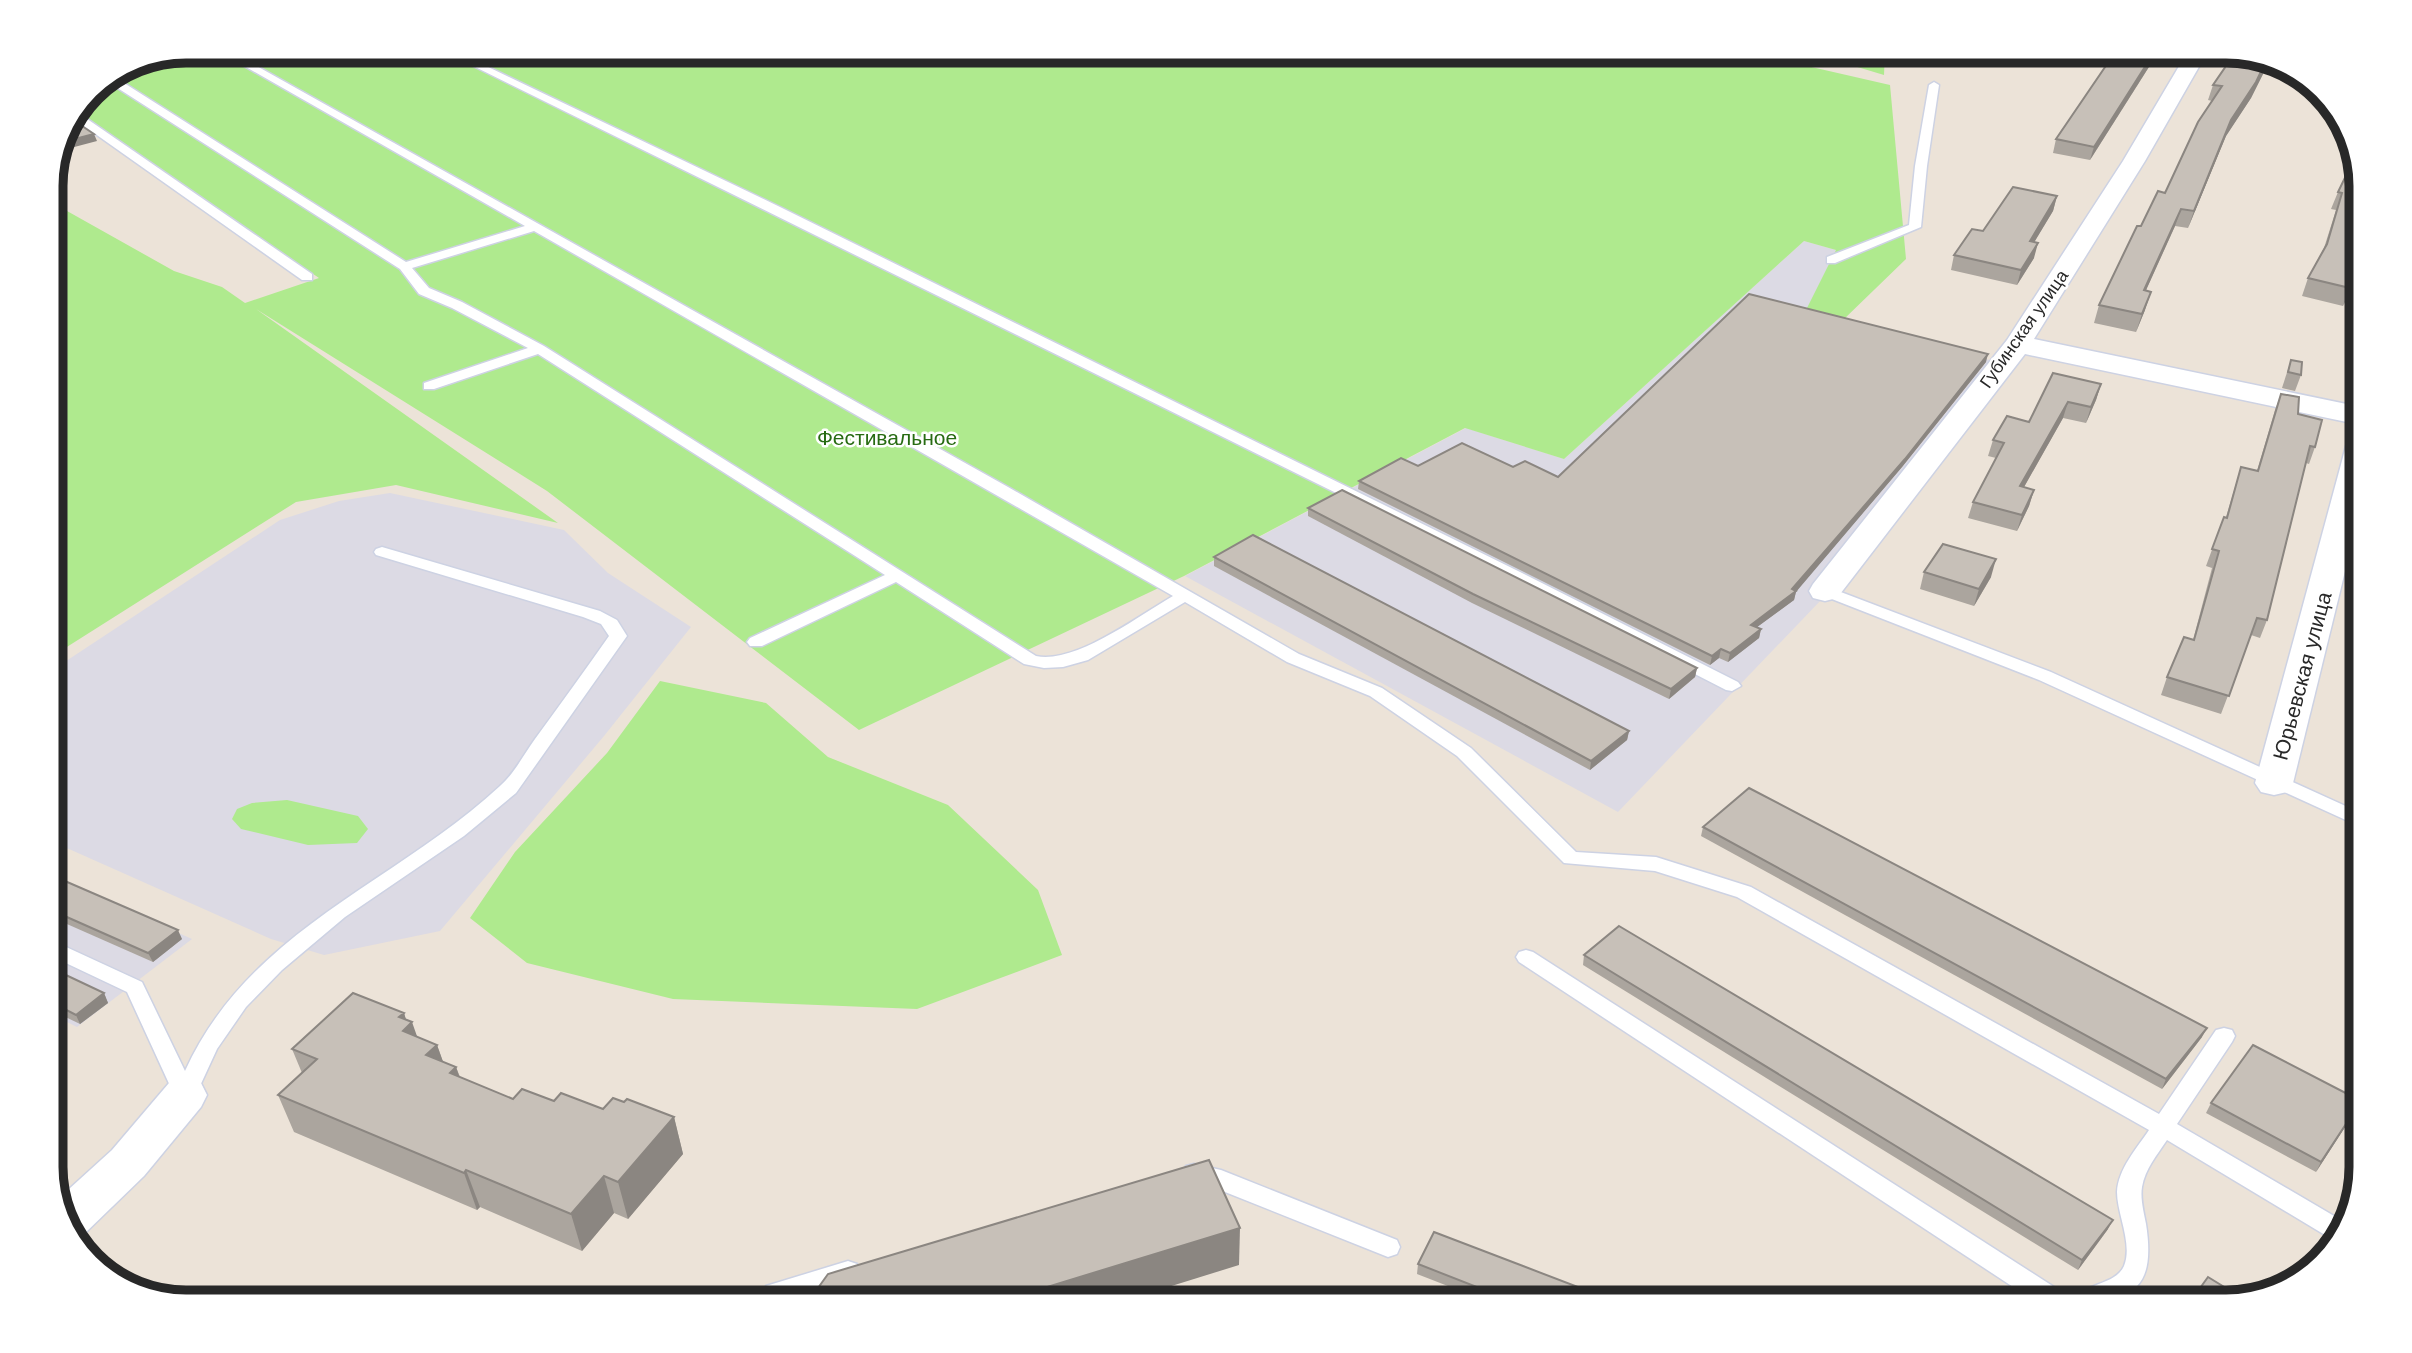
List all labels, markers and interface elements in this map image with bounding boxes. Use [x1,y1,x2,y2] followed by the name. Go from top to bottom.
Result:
[1976,265,2073,392] street label: Губинская улица
[817,426,957,449] park label: Фестивальное
[2268,589,2336,763] street label: Юрьевская улица

